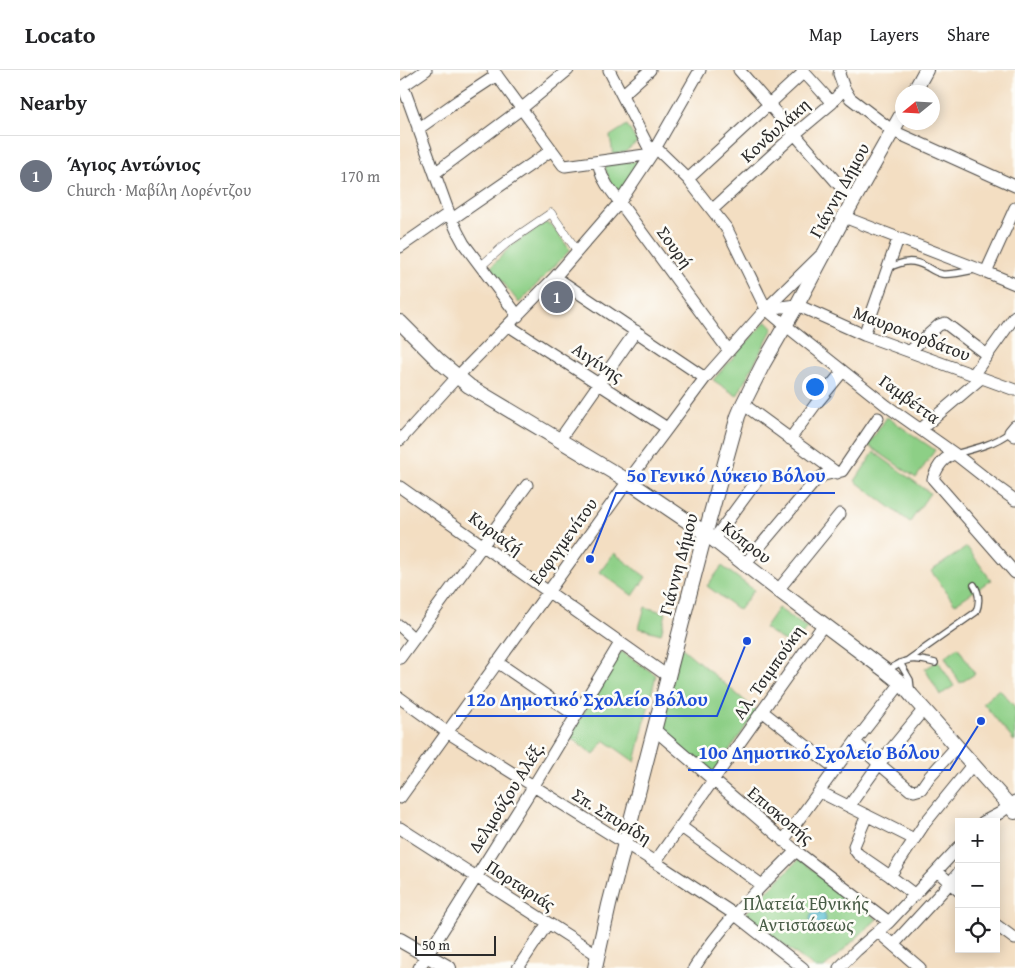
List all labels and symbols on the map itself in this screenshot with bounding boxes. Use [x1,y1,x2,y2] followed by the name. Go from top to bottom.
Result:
[895,85,940,130] north arrow
[734,91,816,169] street label: Κονδυλάκη
[802,138,876,242] street label: Γιάννη Δήμου
[650,220,700,274] street label: Σουρή
[541,278,573,316] pin: 1
[849,298,975,368] street label: Μαυροκορδάτου
[567,335,629,389] street label: Αιγίνης
[874,368,946,431] street label: Γαμβέττα
[802,374,828,400] your location
[616,459,835,493] callout: 5ο Γενικό Λύκειο Βόλου
[626,461,826,489] text: 5ο Γενικό Λύκειο Βόλου
[522,492,604,590] street label: Εσφιγμενίτου
[463,504,529,562] street label: Κυριαζή
[651,510,705,618] street label: Γιάννη Δήμου
[716,514,778,570] street label: Κύπρου
[725,619,811,725] street label: Αλ. Τσιμπούκη
[456,682,717,716] callout: 12ο Δημοτικό Σχολείο Βόλου
[466,685,708,713] text: 12ο Δημοτικό Σχολείο Βόλου
[461,736,551,858] street label: Δελμούζου Αλέξ.
[688,736,950,770] callout: 10ο Δημοτικό Σχολείο Βόλου
[698,738,940,766] text: 10ο Δημοτικό Σχολείο Βόλου
[742,779,820,851] street label: Επισκοπής
[567,781,657,851] street label: Σπ. Σπυρίδη
[481,852,561,918] street label: Πορταριάς
[743,890,869,938] park label: Πλατεία Εθνικής Αντιστάσεως
[415,933,496,956] scale bar

